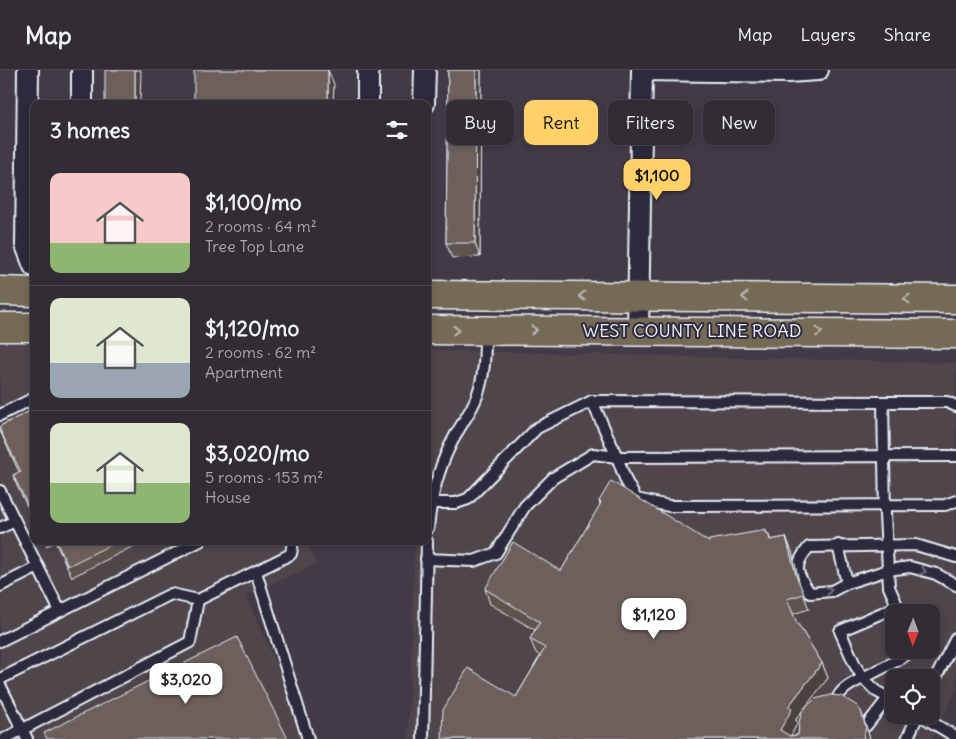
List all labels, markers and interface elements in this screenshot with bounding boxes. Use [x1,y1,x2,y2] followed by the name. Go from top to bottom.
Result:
[25,20,72,50] text: Map
[737,23,772,46] text: Map
[800,23,856,46] text: Layers
[884,23,931,46] text: Share
[446,100,514,145] chip: Buy
[524,100,598,145] chip: Rent
[608,100,693,145] chip: Filters
[703,100,775,145] chip: New
[383,116,411,144] icon: filters
[50,117,130,144] text: 3 homes
[616,158,698,201] pin: $1,100
[634,165,680,185] text: $1,100
[205,189,302,216] text: $1,100/mo
[90,193,150,253] icon: home
[205,216,317,236] text: 2 rooms · 64 m²
[205,236,304,256] text: Tree Top Lane
[578,291,586,301] one-way arrow
[741,292,748,302] one-way arrow
[903,294,911,304] one-way arrow
[205,315,299,342] text: $1,120/mo
[90,318,150,378] icon: home
[583,319,801,342] street label: WEST COUNTY LINE ROAD
[453,325,461,335] one-way arrow
[530,325,538,335] one-way arrow
[815,327,823,338] one-way arrow
[205,342,316,362] text: 2 rooms · 62 m²
[205,362,283,382] text: Apartment
[205,440,309,467] text: $3,020/mo
[90,443,150,503] icon: home
[205,467,323,487] text: 5 rooms · 153 m²
[205,487,251,507] text: House
[919,565,927,575] one-way arrow
[824,585,833,596] one-way arrow
[613,598,695,640] pin: $1,120
[632,604,676,624] text: $1,120
[885,604,940,659] north arrow
[885,604,940,724] map controls
[145,662,227,705] pin: $3,020
[160,669,212,689] text: $3,020
[885,669,940,724] button: locate

